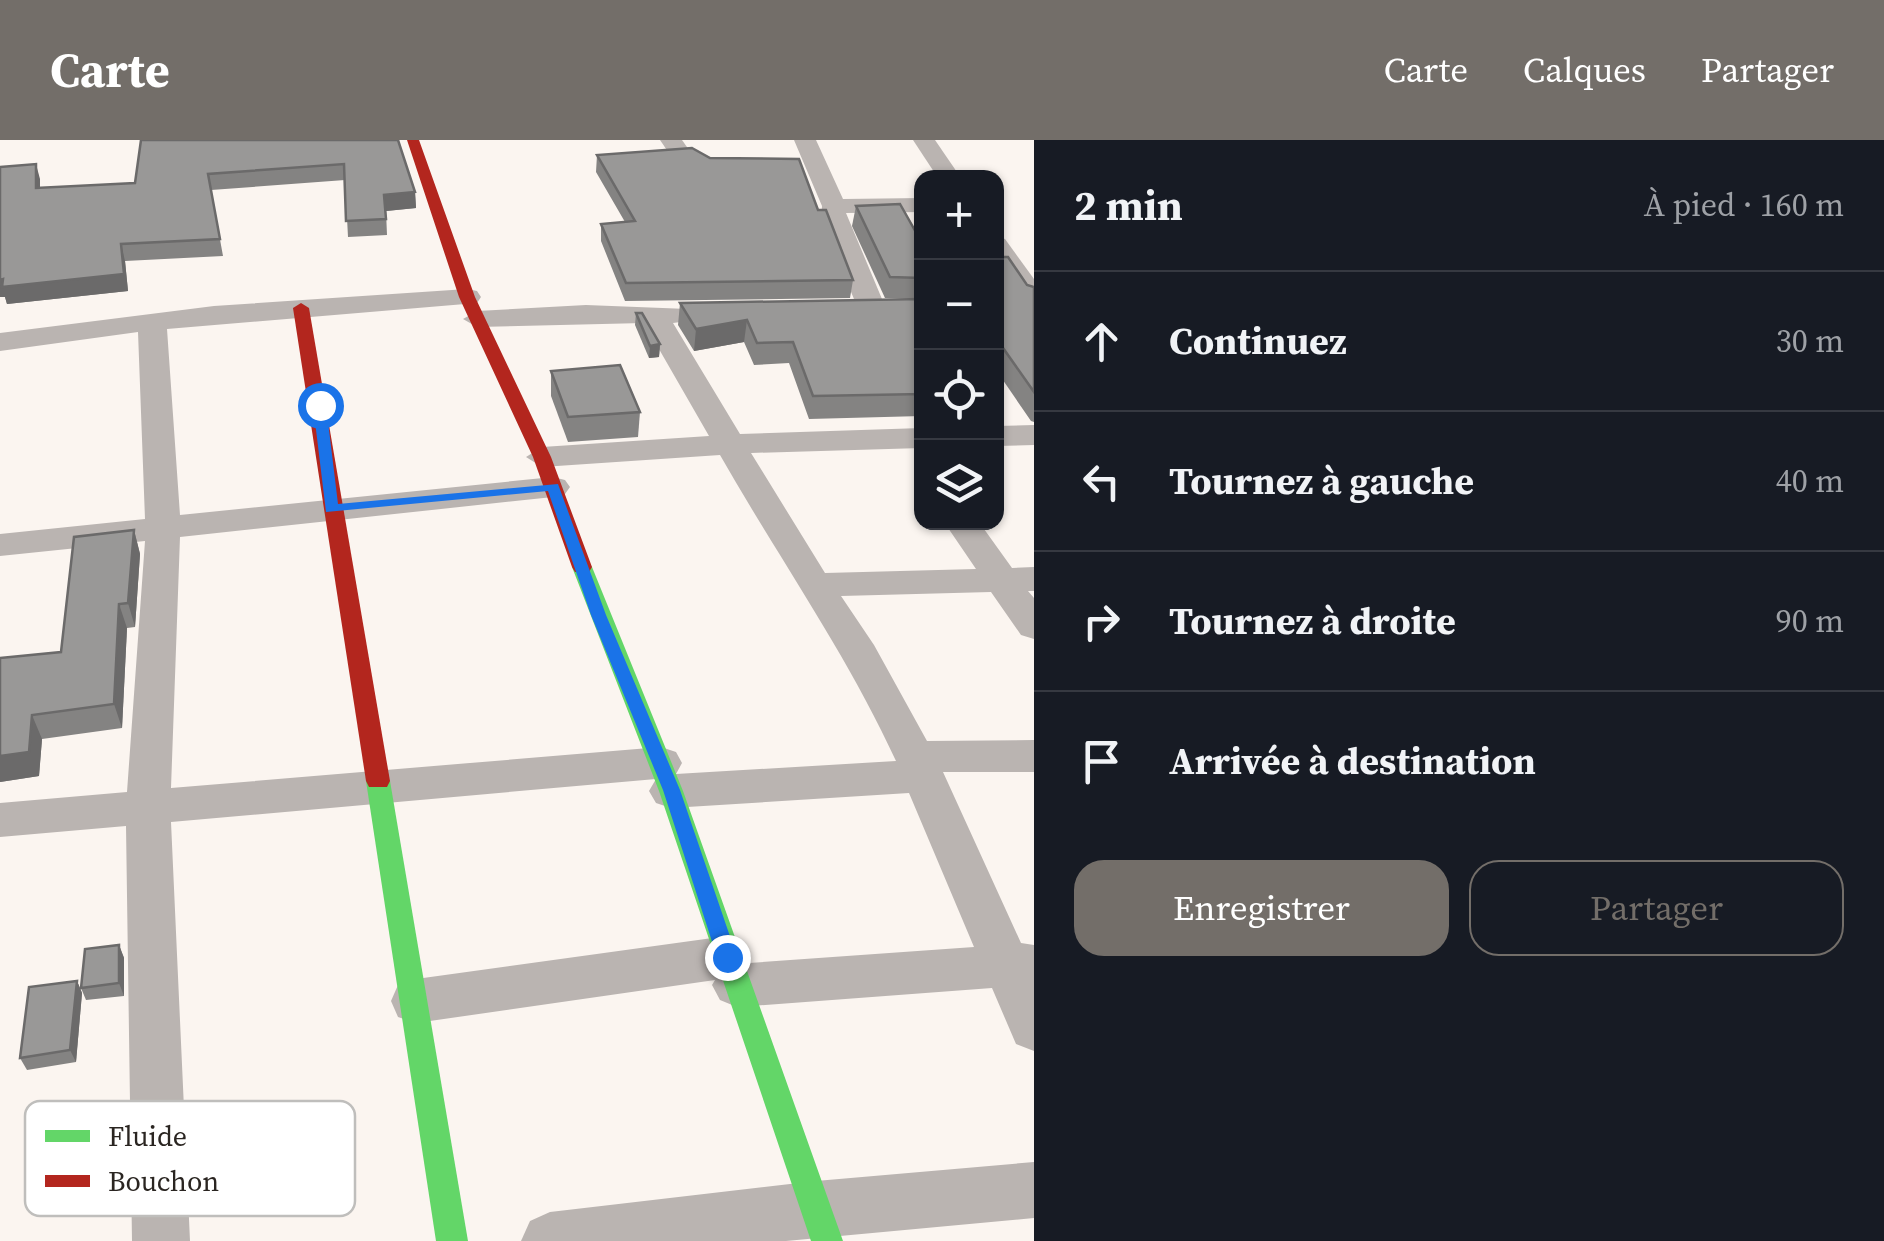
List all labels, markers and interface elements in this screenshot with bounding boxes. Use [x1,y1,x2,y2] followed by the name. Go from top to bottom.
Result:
[50,37,170,103] text: Carte
[1384,46,1468,94] text: Carte
[1523,46,1646,94] text: Calques
[1701,46,1834,94] text: Partager
[914,170,1004,530] map controls
[914,170,1004,260] button: +
[1074,176,1183,234] text: 2 min
[1644,183,1844,227] text: À pied · 160 m
[914,260,1004,350] button: −
[1074,314,1129,369] icon: ahead
[1169,315,1347,367] text: Continuez
[1776,319,1844,363] text: 30 m
[914,350,1004,440] button: locate
[298,383,344,429] route start
[914,440,1004,530] button: layers
[1074,454,1129,509] icon: left
[1169,455,1474,507] text: Tournez à gauche
[1776,459,1844,503] text: 40 m
[1074,594,1129,649] icon: right
[1169,595,1456,647] text: Tournez à droite
[1776,599,1844,643] text: 90 m
[1074,734,1129,789] icon: arrive
[1169,735,1536,787] text: Arrivée à destination
[1074,860,1449,956] button: Enregistrer
[1469,860,1844,956] button: Partager
[705,935,751,981] route end
[25,1101,355,1216] legend
[108,1117,187,1155] text: Fluide
[108,1162,219,1200] text: Bouchon

